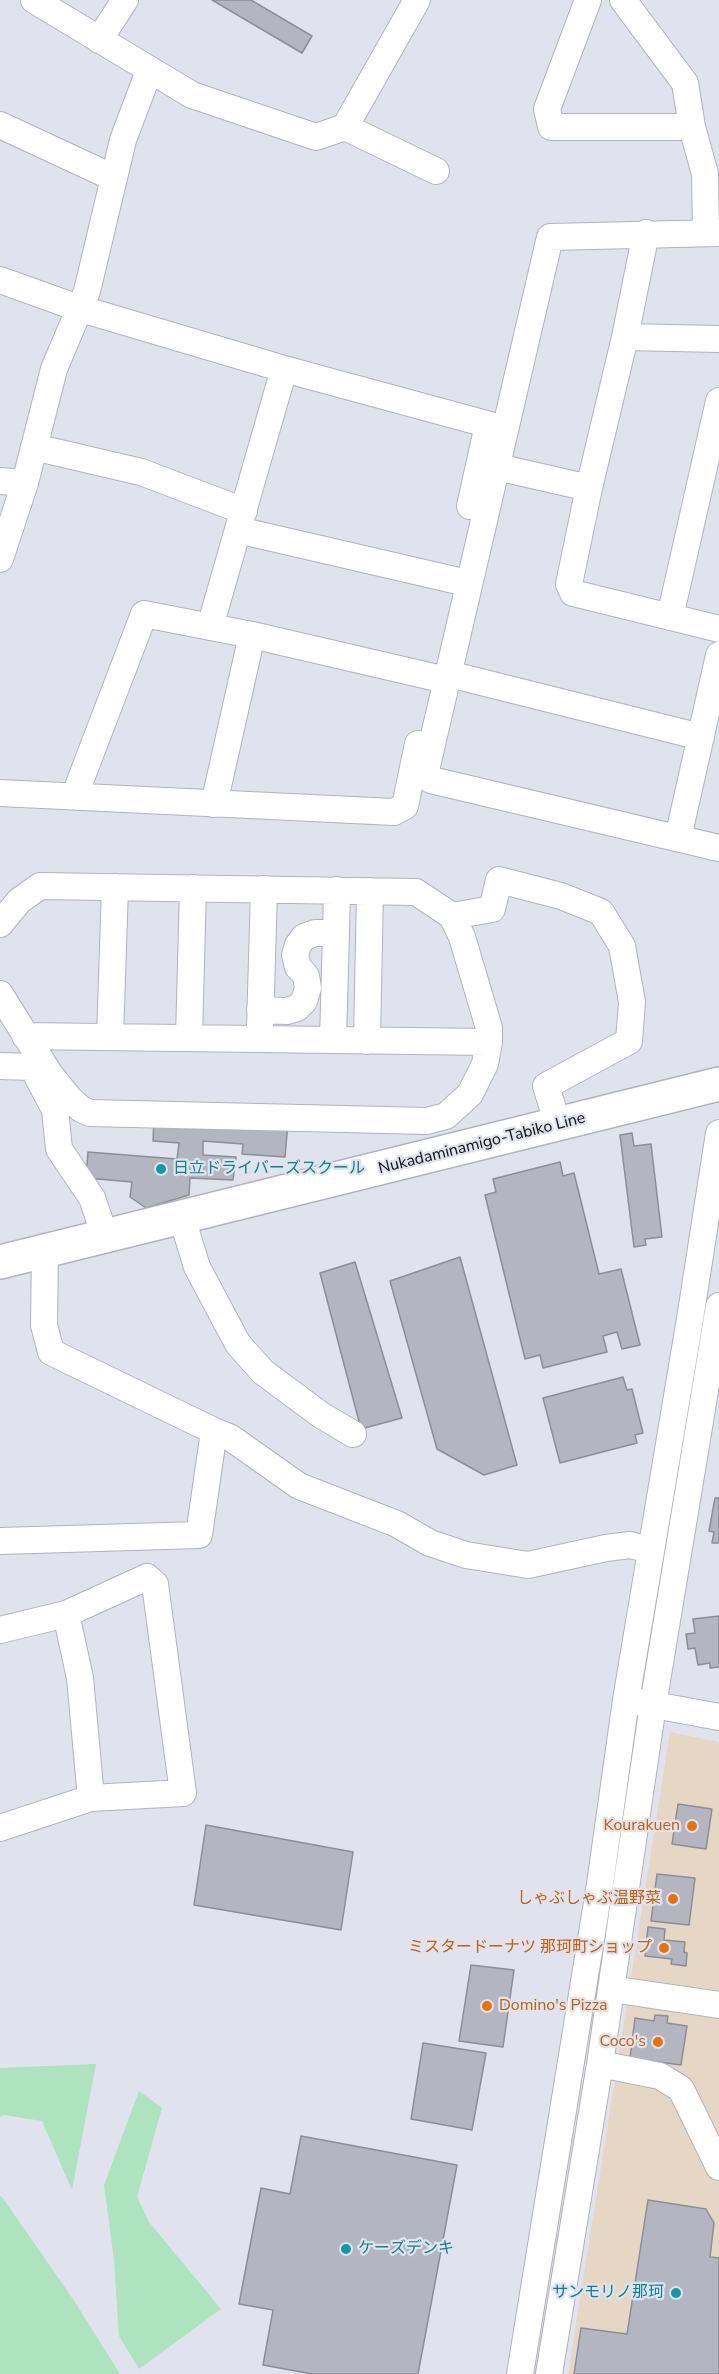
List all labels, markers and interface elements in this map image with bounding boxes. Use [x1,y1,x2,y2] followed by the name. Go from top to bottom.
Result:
[376,1109,588,1179] street label: Nukadaminamigo-Tabiko Line
[173,1159,365,1179] place label: 日立ドライバーズスクール
[154,1162,168,1176] marker: 日立ドライバーズスクール
[604,1816,680,1836] place label: Kourakuen
[685,1819,699,1833] marker: Kourakuen
[517,1889,661,1909] place label: しゃぶしゃぶ温野菜
[666,1892,680,1906] marker: しゃぶしゃぶ温野菜
[408,1938,652,1958] place label: ミスタードーナツ 那珂町ショップ
[657,1941,671,1955] marker: ミスタードーナツ 那珂町ショップ
[499,1996,608,2016] place label: Domino's Pizza
[480,1999,494,2013] marker: Domino's Pizza
[600,2032,646,2052] place label: Coco's
[651,2035,665,2049] marker: Coco's
[358,2239,454,2259] place label: ケーズデンキ
[339,2242,353,2256] marker: ケーズデンキ
[552,2283,664,2303] place label: サンモリノ那珂
[669,2286,683,2300] marker: サンモリノ那珂

